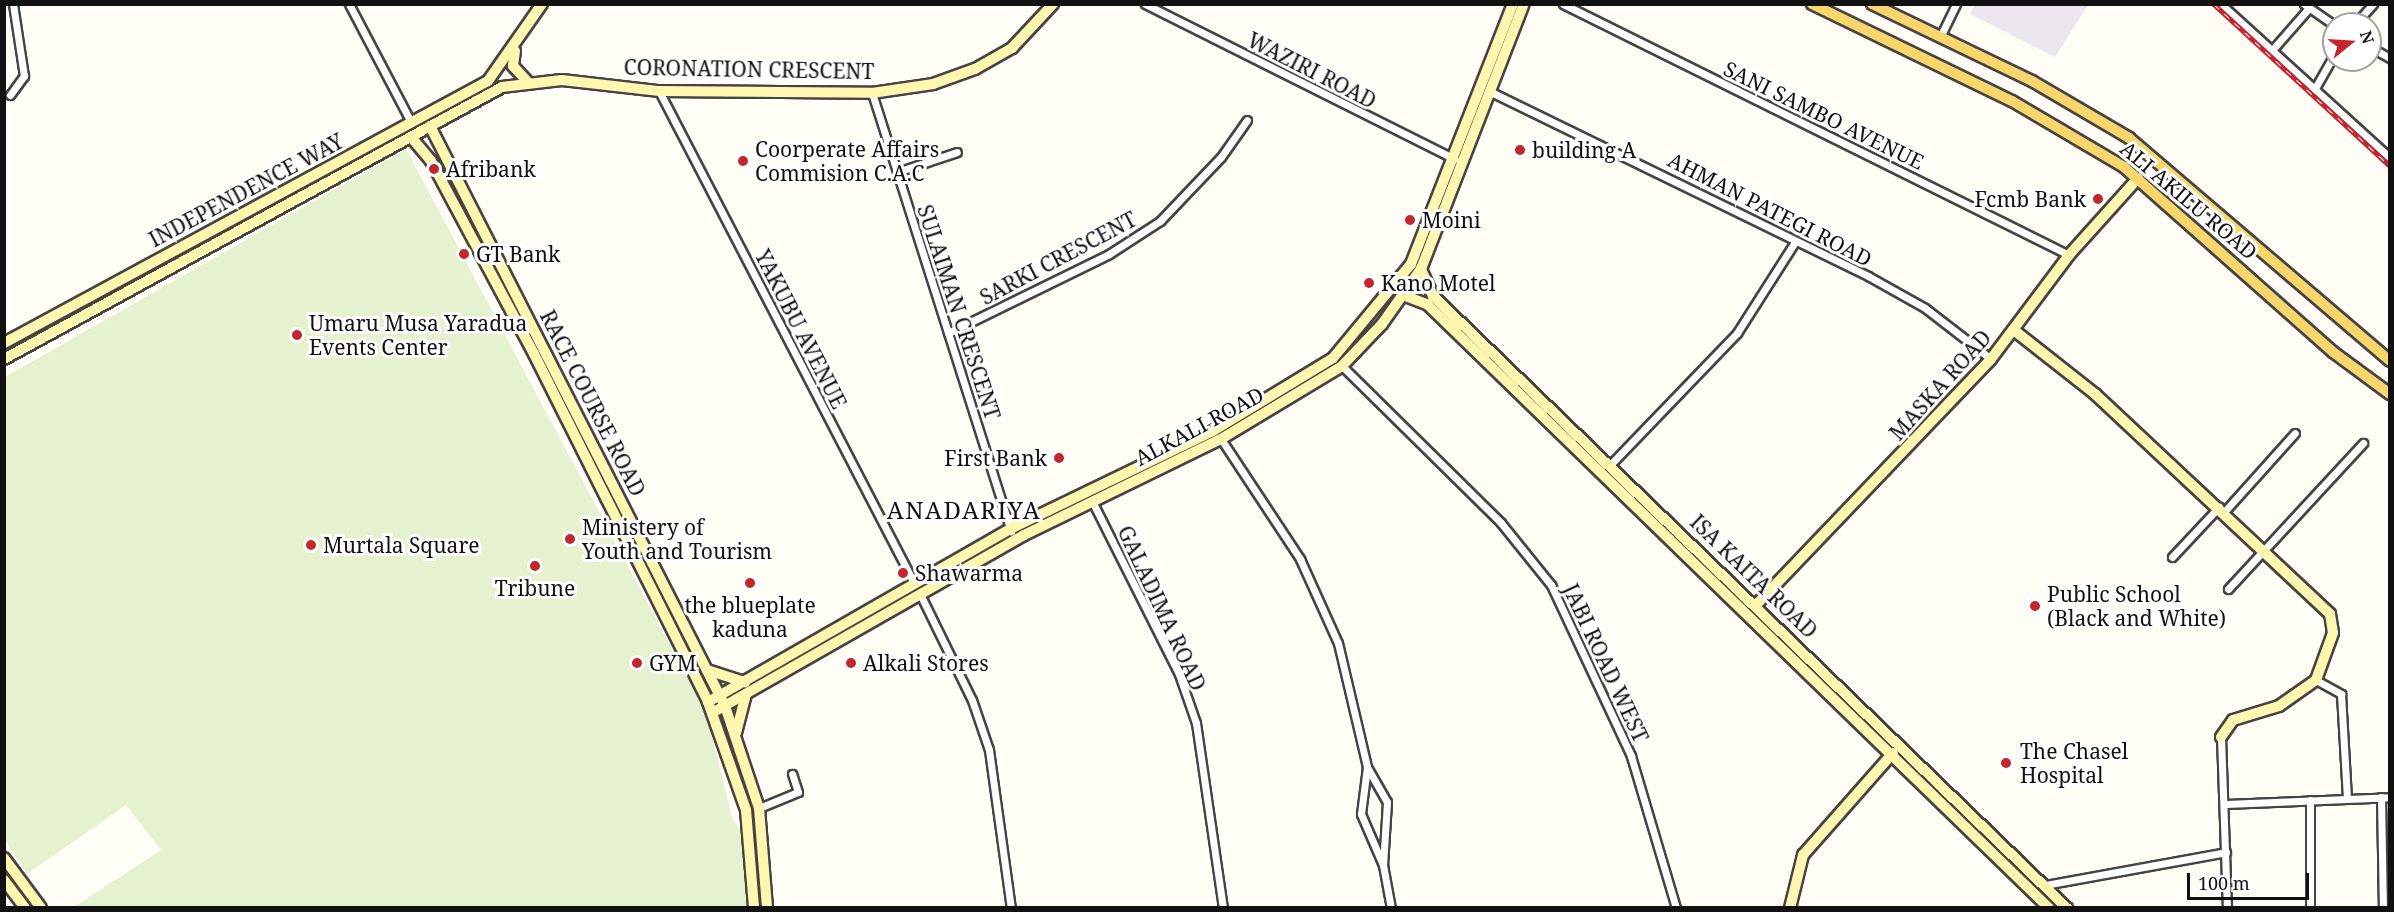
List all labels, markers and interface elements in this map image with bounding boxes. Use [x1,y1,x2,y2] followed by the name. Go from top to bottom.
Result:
[2322,12,2382,72] north arrow
[1243,27,1381,113] street label: WAZIRI ROAD
[2355,28,2380,46] text: N
[623,54,875,84] street label: CORONATION CRESCENT
[1720,55,1928,175] street label: SANI SAMBO AVENUE
[144,128,348,252] street label: INDEPENDENCE WAY
[755,136,939,186] place label: Coorperate Affairs Commision C.A.C
[2116,136,2262,264] street label: ALI AKILU ROAD
[1532,137,1636,163] place label: building A
[1513,143,1527,157] marker: building A
[1664,147,1876,271] street label: AHMAN PATEGI ROAD
[736,154,750,168] marker: Coorperate Affairs Commision C.A.C
[446,156,536,182] place label: Afribank
[427,162,441,176] marker: Afribank
[1975,186,2086,212] place label: Fcmb Bank
[2091,192,2105,206] marker: Fcmb Bank
[912,202,1006,422] street label: SULAIMAN CRESCENT
[975,206,1141,310] street label: SARKI CRESCENT
[1422,207,1481,233] place label: Moini
[1403,213,1417,227] marker: Moini
[476,241,560,267] place label: GT Bank
[750,245,852,413] street label: YAKUBU AVENUE
[457,247,471,261] marker: GT Bank
[1381,270,1496,296] place label: Kano Motel
[1362,276,1376,290] marker: Kano Motel
[535,306,651,500] street label: RACE COURSE ROAD
[309,310,527,360] place label: Umaru Musa Yaradua Events Center
[1884,325,1996,445] street label: MASKA ROAD
[290,328,304,342] marker: Umaru Musa Yaradua Events Center
[1130,381,1268,471] street label: ALKALI ROAD
[944,445,1047,471] place label: First Bank
[1052,451,1066,465] marker: First Bank
[887,496,1041,524] district label: ANADARIYA
[1685,509,1823,643] street label: ISA KAITA ROAD
[582,514,772,564] place label: Ministery of Youth and Tourism
[1113,521,1211,695] street label: GALADIMA ROAD
[323,532,480,558] place label: Murtala Square
[563,532,577,546] marker: Ministery of Youth and Tourism
[304,538,318,552] marker: Murtala Square
[528,559,542,573] marker: Tribune
[915,560,1023,586] place label: Shawarma
[896,566,910,580] marker: Shawarma
[495,575,575,601] place label: Tribune
[743,576,757,590] marker: the blueplate kaduna
[1558,580,1654,746] street label: JABI ROAD WEST
[2047,581,2226,631] place label: Public School (Black and White)
[684,592,816,642] place label: the blueplate kaduna
[2028,599,2042,613] marker: Public School (Black and White)
[649,650,696,676] place label: GYM
[863,650,989,676] place label: Alkali Stores
[630,656,644,670] marker: GYM
[844,656,858,670] marker: Alkali Stores
[2020,738,2128,788] place label: The Chasel Hospital
[1997,754,2015,772] marker: The Chasel Hospital
[2190,861,2312,899] scale bar
[2198,871,2250,895] text: 100 m

